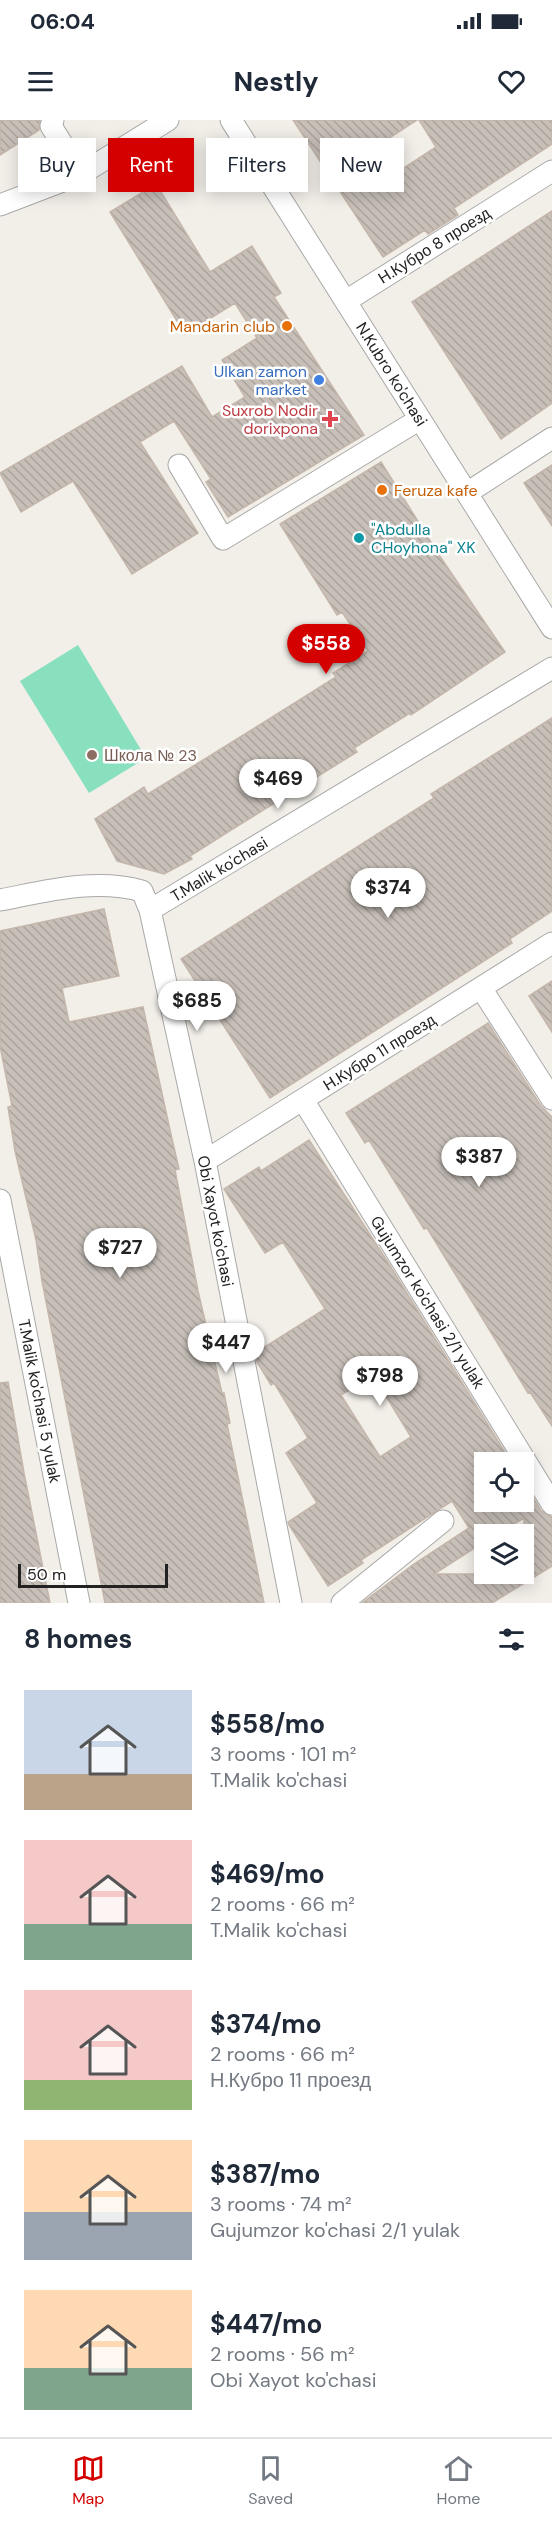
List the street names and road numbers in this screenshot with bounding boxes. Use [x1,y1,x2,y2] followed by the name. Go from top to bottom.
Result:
[374,202,495,288] street label: Н.Кубро 8 проезд
[351,318,432,430] street label: N.Kubro ko'chasi
[167,832,272,907] street label: T.Malik ko'chasi
[319,1009,440,1096] street label: Н.Кубро 11 проезд
[192,1154,239,1288] street label: Obi Xayot ko'chasi
[366,1212,489,1393] street label: Gujumzor ko'chasi 2/1 yulak
[13,1317,66,1485] street label: T.Malik ko'chasi 5 yulak

